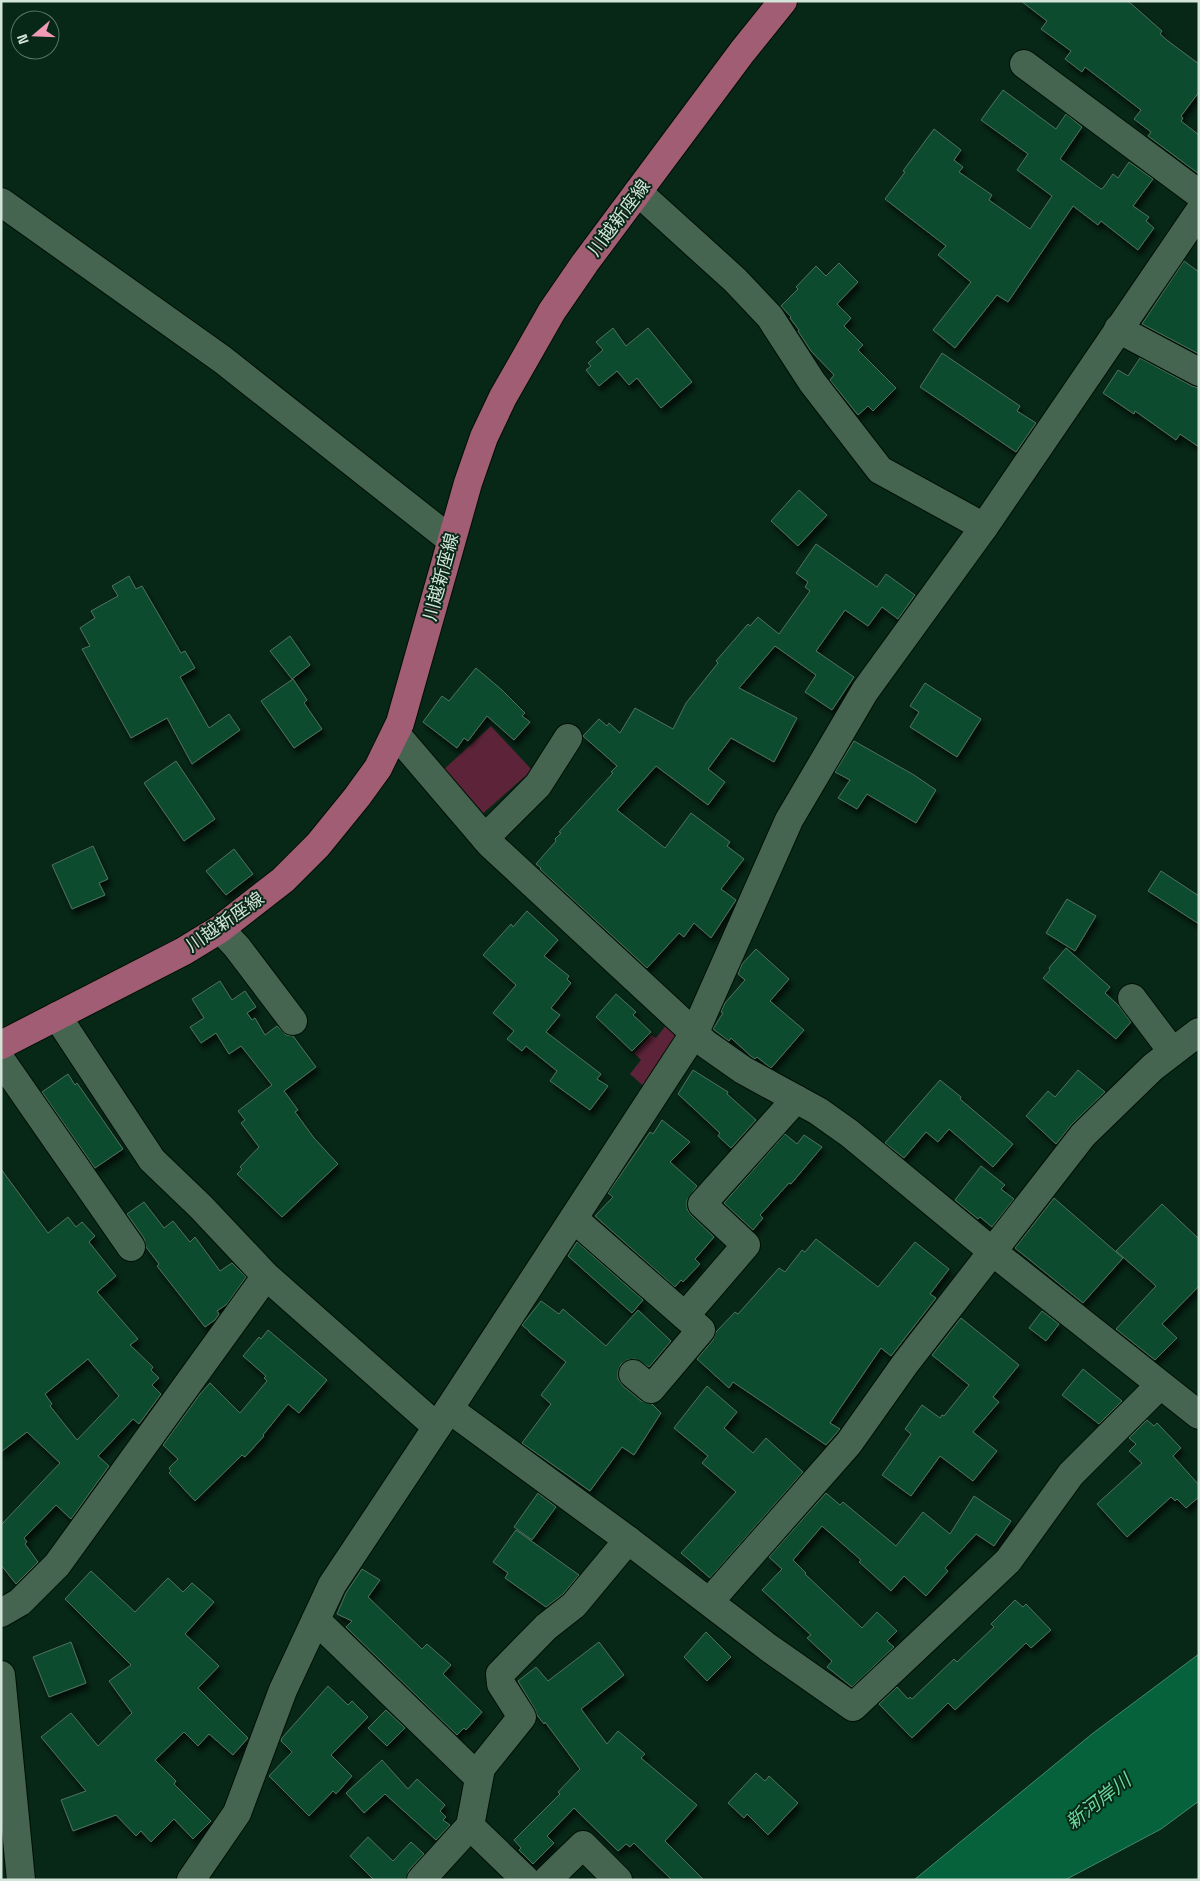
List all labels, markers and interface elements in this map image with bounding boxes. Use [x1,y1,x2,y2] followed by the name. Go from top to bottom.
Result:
[10,10,60,60] north arrow
[13,32,33,47] text: N
[582,175,655,261] street label: 川越新座線
[418,530,463,623] street label: 川越新座線
[181,886,268,957] street label: 川越新座線
[1061,1767,1138,1835] water label: 新河岸川

